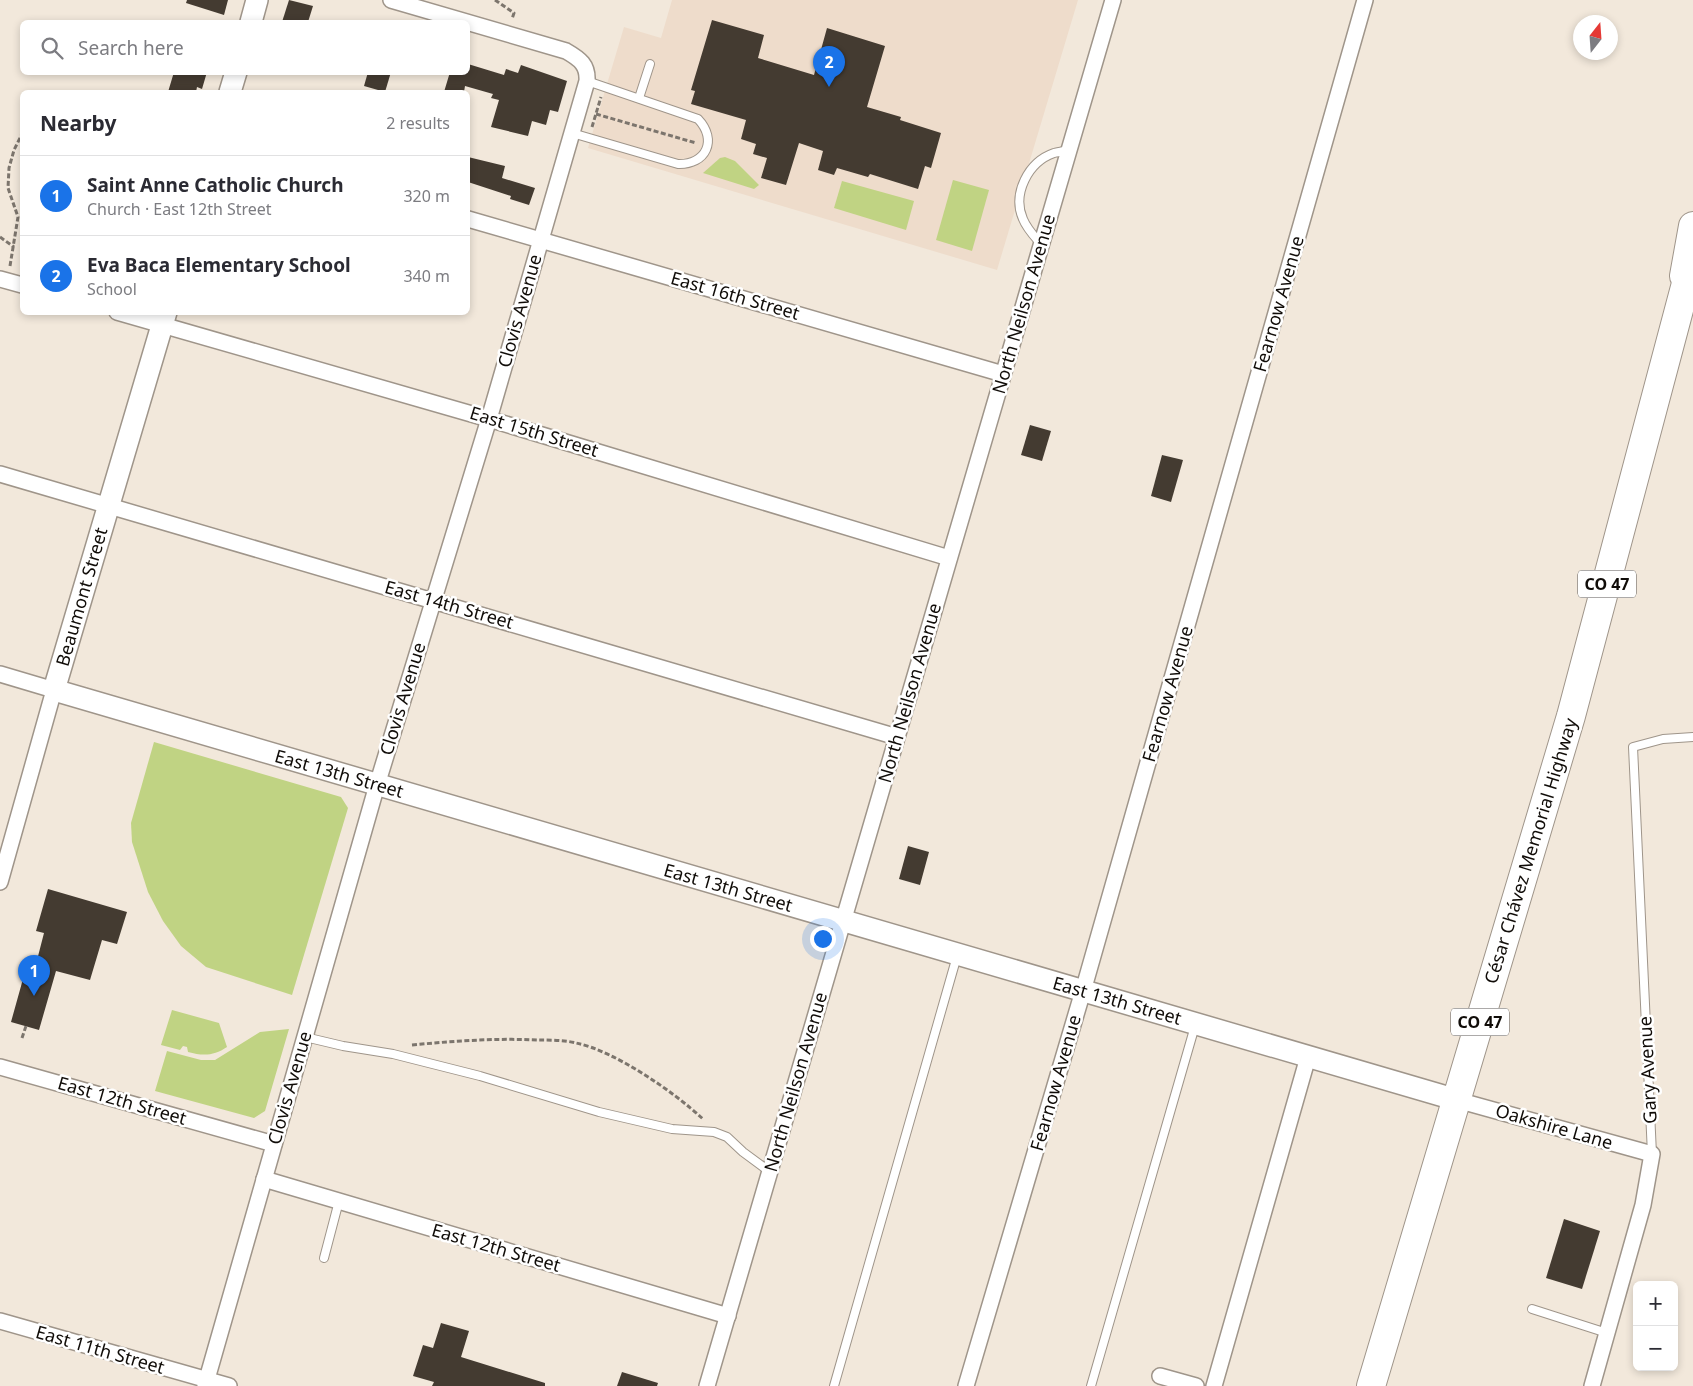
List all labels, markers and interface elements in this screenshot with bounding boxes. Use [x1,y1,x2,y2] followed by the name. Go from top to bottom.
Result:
[1573,15,1618,60] north arrow
[20,20,470,75] search box
[38,34,66,62] icon: search
[78,35,184,61] text: Search here
[813,46,845,87] pin: 2
[40,109,116,137] text: Nearby
[386,112,450,134] text: 2 results
[87,172,344,198] text: Saint Anne Catholic Church
[51,185,61,207] text: 1
[403,185,450,207] text: 320 m
[87,198,272,220] text: Church · East 12th Street
[986,211,1060,396] street label: North Neilson Avenue
[1247,233,1309,375] street label: Fearnow Avenue
[491,251,547,370] street label: Clovis Avenue
[87,252,351,278] text: Eva Baca Elementary School
[51,265,61,287] text: 2
[403,265,450,287] text: 340 m
[668,265,803,325] street label: East 16th Street
[87,278,137,300] text: School
[467,400,602,462] street label: East 15th Street
[50,524,112,669] street label: Beaumont Street
[1578,570,1636,598] road number: CO 47
[382,574,517,634] street label: East 14th Street
[872,600,946,785] street label: North Neilson Avenue
[1136,623,1198,765] street label: Fearnow Avenue
[373,639,431,758] street label: Clovis Avenue
[1478,714,1582,986] street label: César Chávez Memorial Highway
[272,743,407,803] street label: East 13th Street
[661,857,796,917] street label: East 13th Street
[810,926,836,952] your location
[18,955,50,996] pin: 1
[1050,970,1185,1030] street label: East 13th Street
[758,989,832,1174] street label: North Neilson Avenue
[1451,1009,1509,1036] road number: CO 47
[1024,1012,1086,1154] street label: Fearnow Avenue
[1632,1016,1662,1124] street label: Gary Avenue
[261,1028,317,1147] street label: Clovis Avenue
[55,1070,190,1130] street label: East 12th Street
[1493,1098,1616,1154] street label: Oakshire Lane
[429,1217,564,1277] street label: East 12th Street
[1633,1281,1678,1371] map controls
[1633,1281,1678,1326] button: +
[33,1319,168,1379] street label: East 11th Street
[1633,1326,1678,1371] button: −

